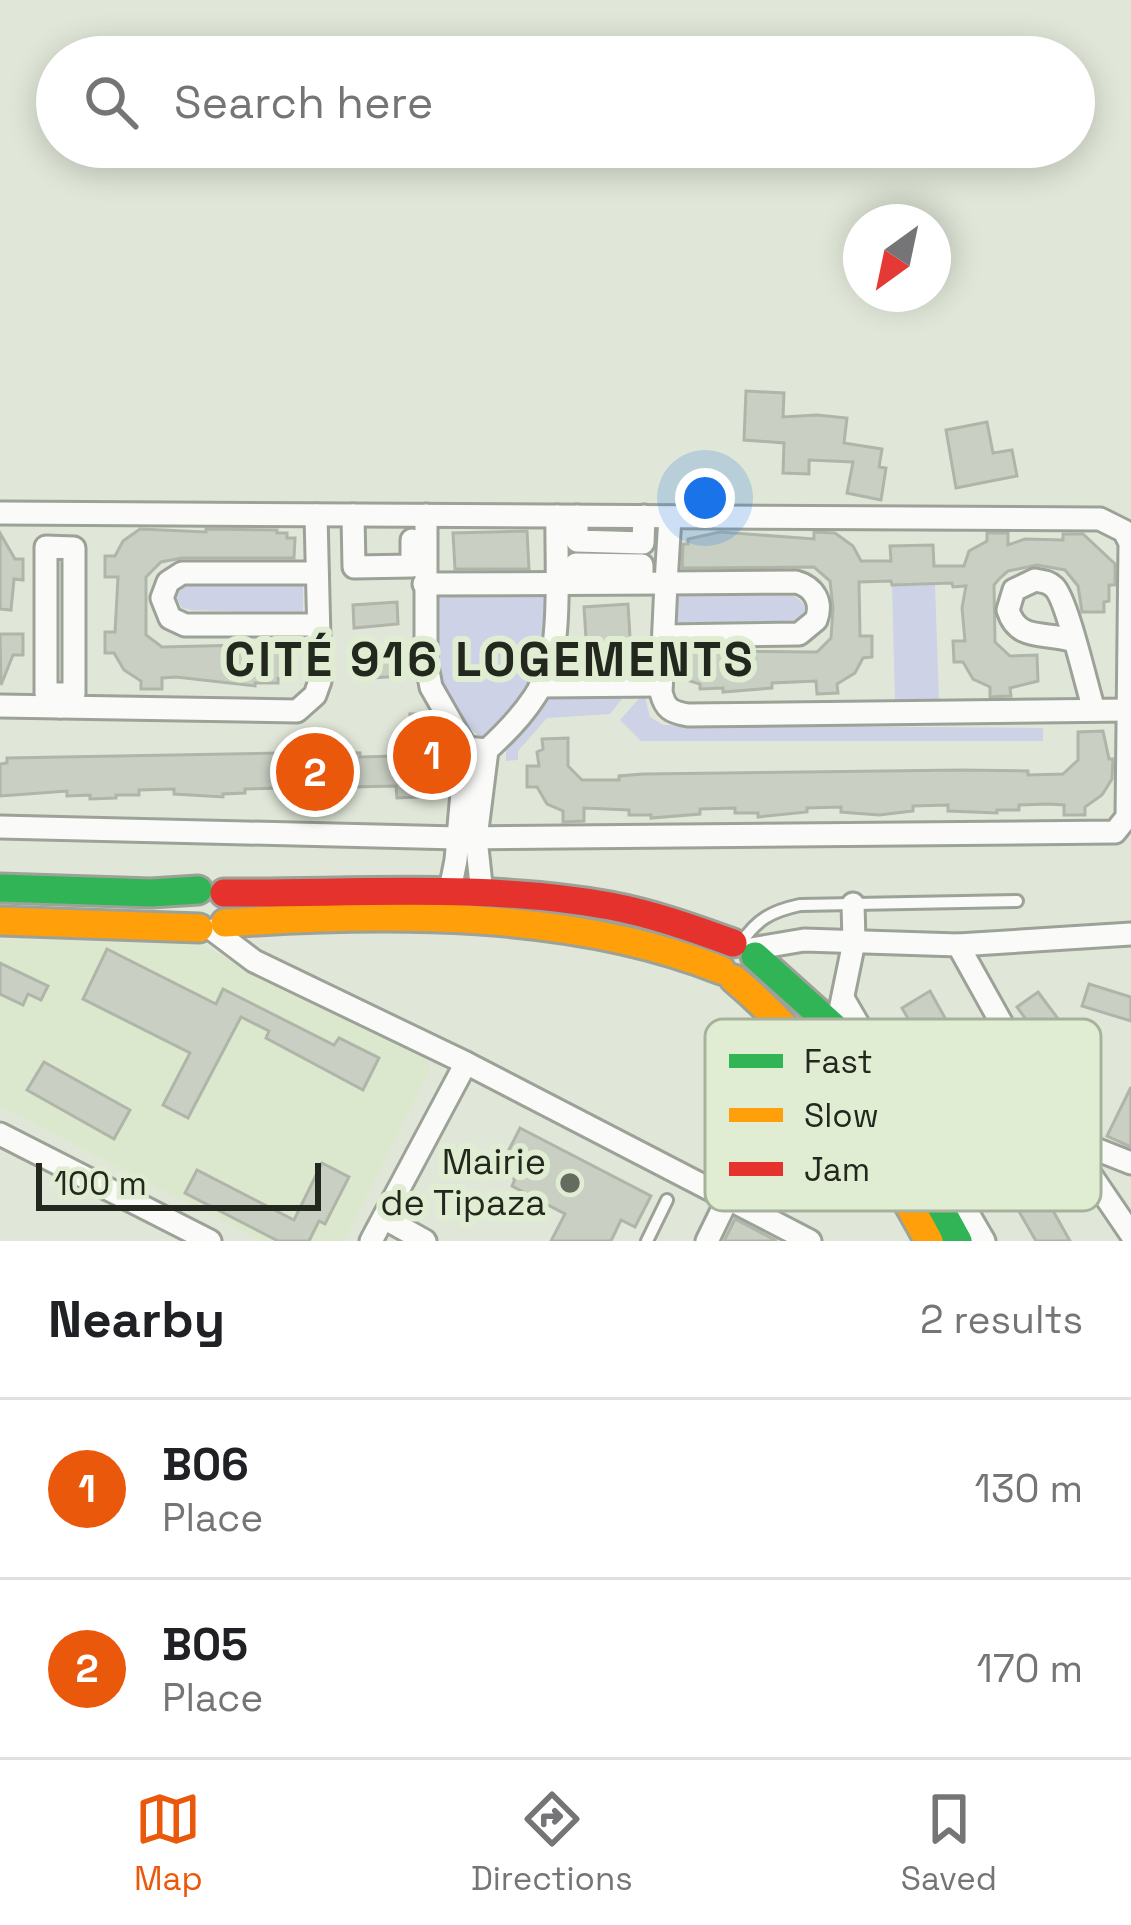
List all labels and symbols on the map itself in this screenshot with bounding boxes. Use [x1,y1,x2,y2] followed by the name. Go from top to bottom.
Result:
[843,204,951,312] north arrow
[675,468,735,528] your location
[224,629,756,690] district label: CITÉ 916 LOGEMENTS
[393,710,471,800] pin: 1
[276,727,354,817] pin: 2
[705,1019,1101,1211] legend
[804,1041,873,1083] text: Fast
[804,1095,879,1137] text: Slow
[380,1139,546,1226] place label: Mairie de Tipaza
[804,1149,870,1191] text: Jam
[36,1157,321,1210] scale bar
[557,1170,583,1196] marker: Mairie de Tipaza

